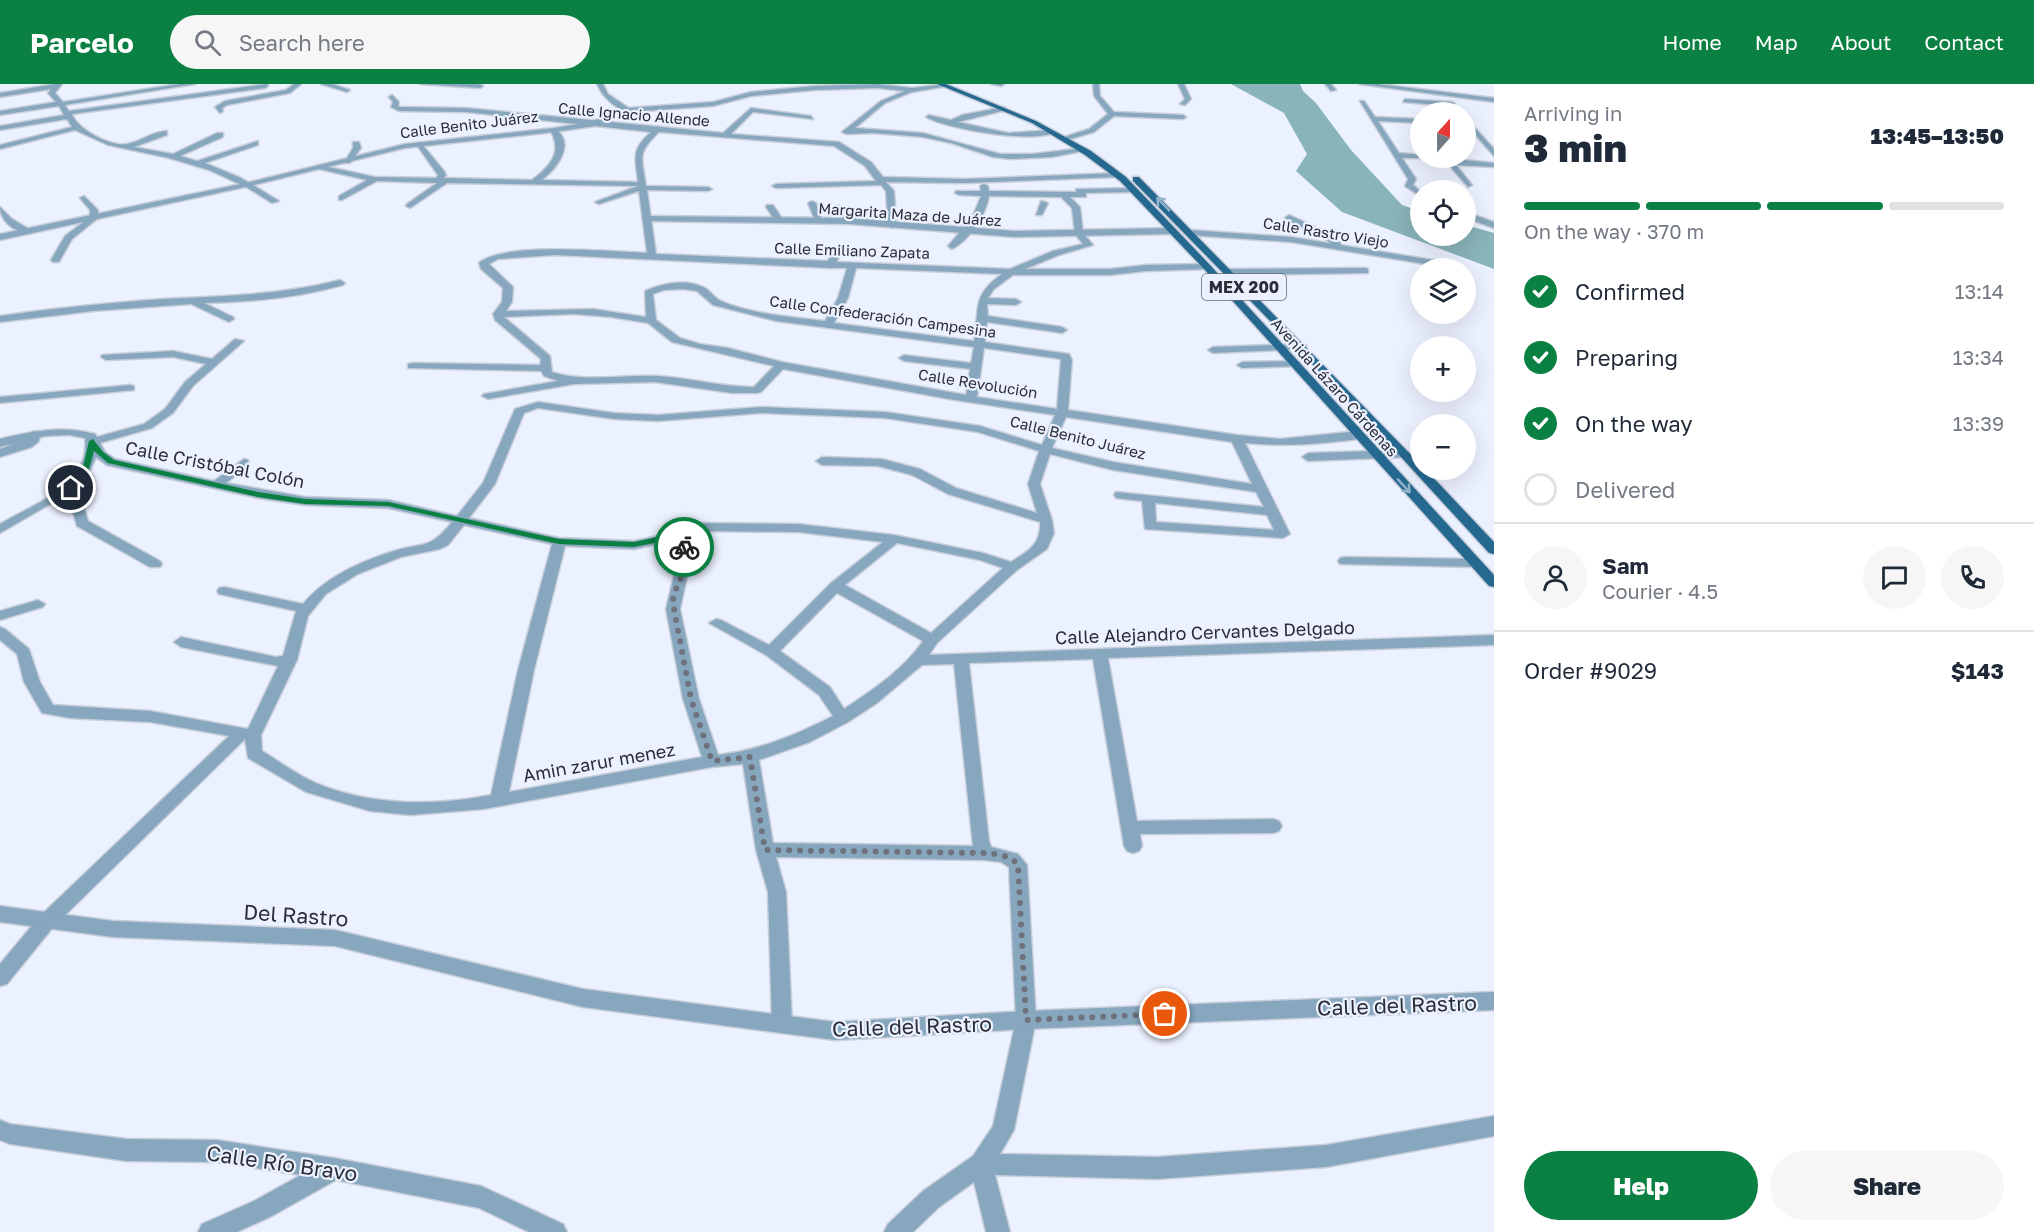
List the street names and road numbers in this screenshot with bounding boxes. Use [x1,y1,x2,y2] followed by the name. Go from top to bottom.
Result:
[557,98,711,130] street label: Calle Ignacio Allende
[399,107,540,141] street label: Calle Benito Juárez
[818,199,1003,229] street label: Margarita Maza de Juárez
[1262,213,1390,251] street label: Calle Rastro Viejo
[774,238,930,262] street label: Calle Emiliano Zapata
[1202,274,1286,300] road number: MEX 200
[768,291,998,341] street label: Calle Confederación Campesina
[1268,314,1402,460] street label: Avenida Lázaro Cárdenas
[917,365,1039,401] street label: Calle Revolución
[1008,411,1148,463] street label: Calle Benito Juárez
[123,436,307,492] street label: Calle Cristóbal Colón
[1055,616,1355,648] street label: Calle Alejandro Cervantes Delgado
[521,738,677,786] street label: Amin zarur menez
[243,898,349,932] street label: Del Rastro
[1317,989,1477,1021] street label: Calle del Rastro
[832,1010,992,1042] street label: Calle del Rastro
[205,1140,359,1186] street label: Calle Río Bravo

